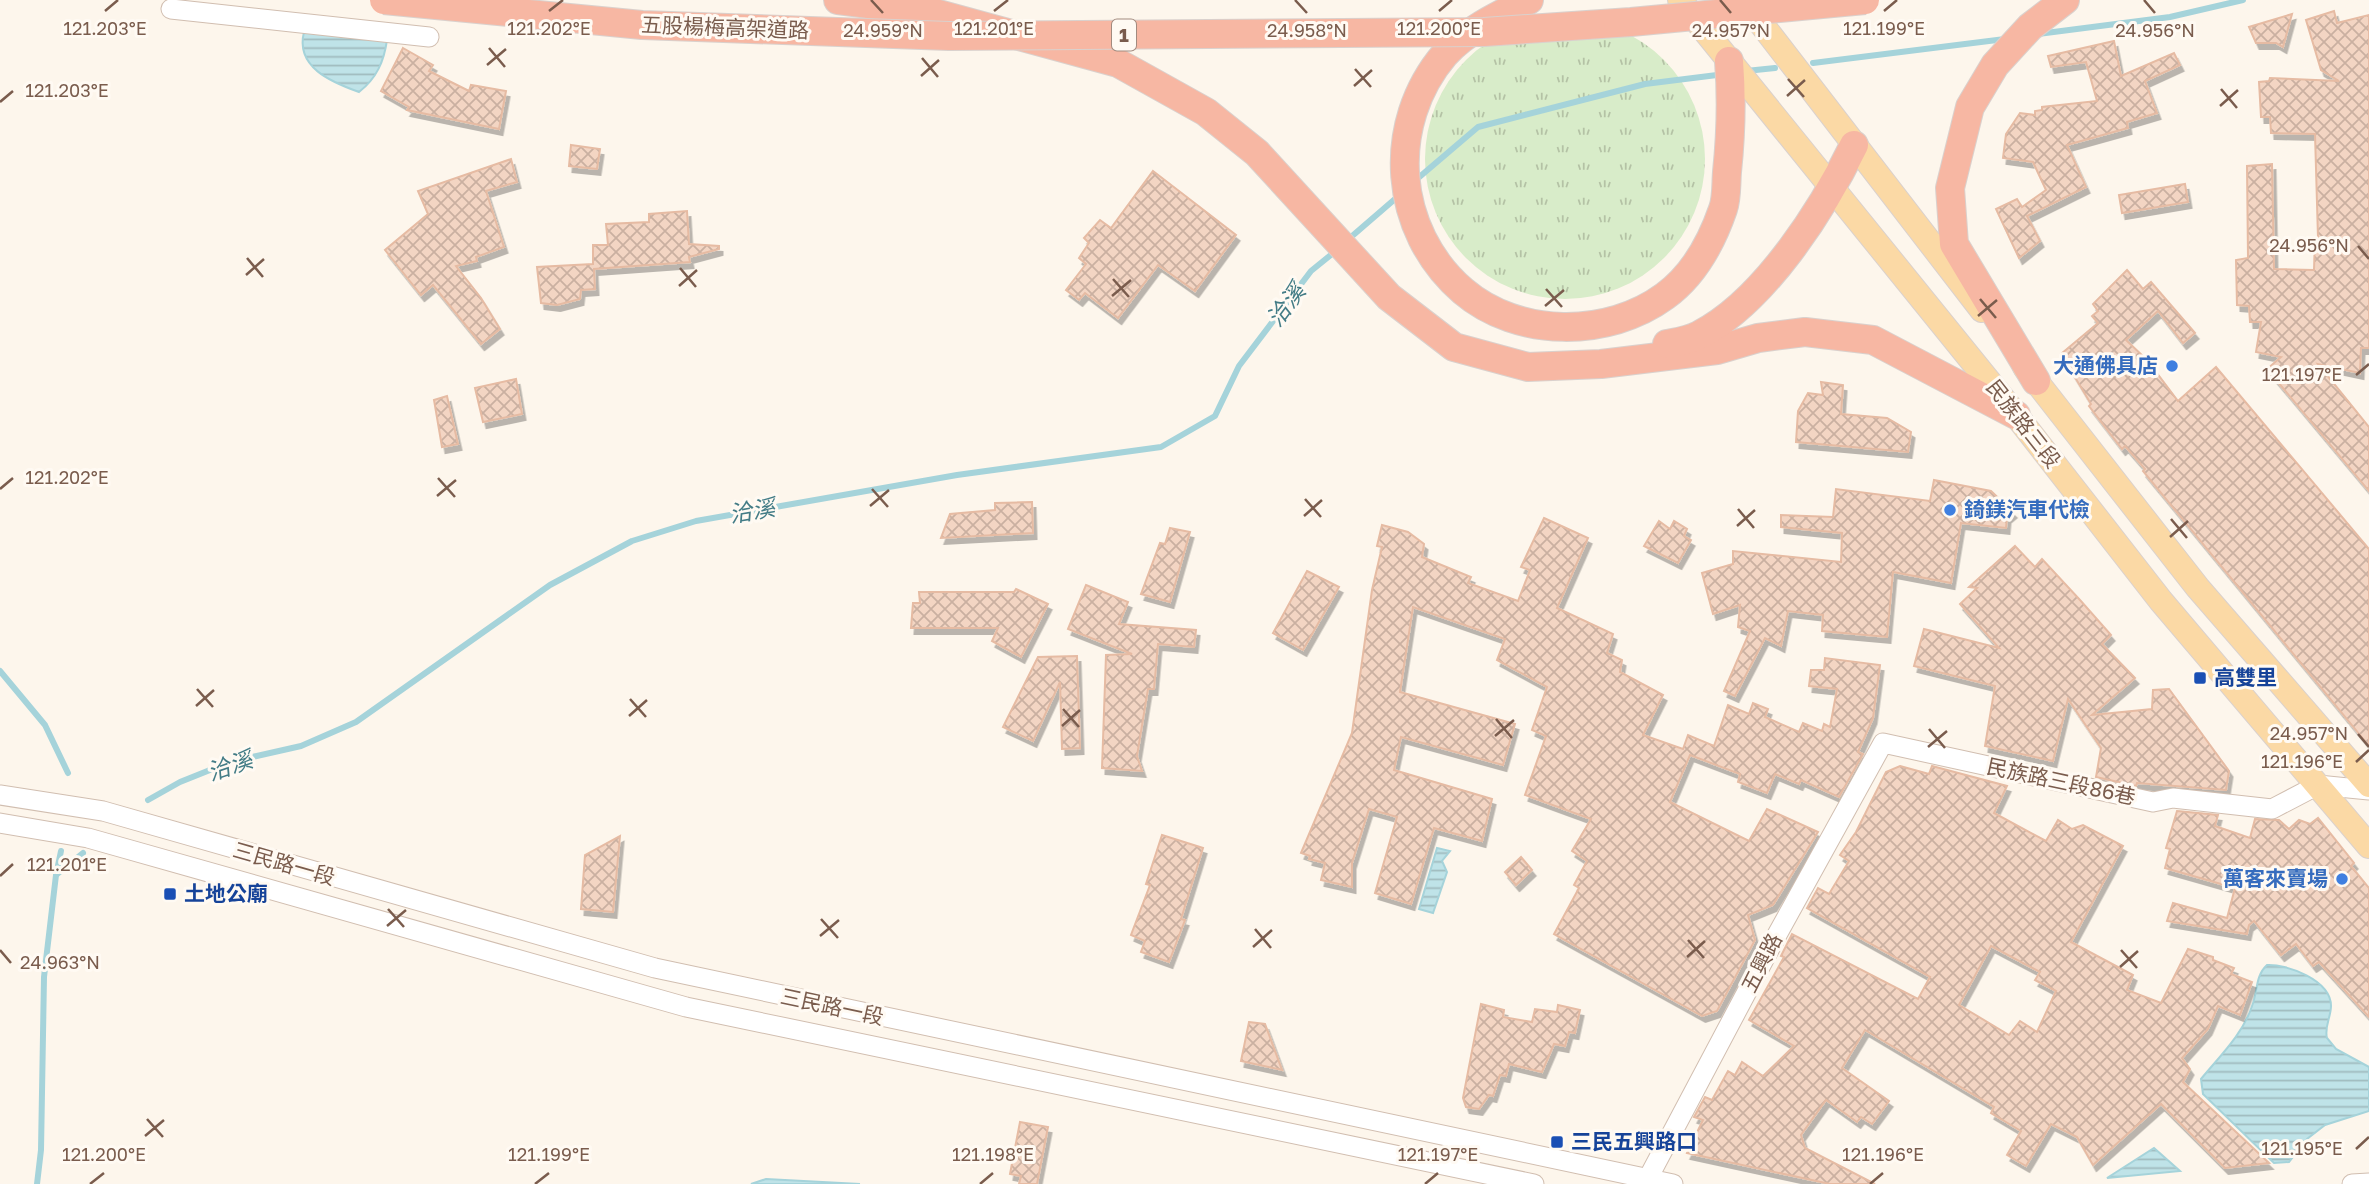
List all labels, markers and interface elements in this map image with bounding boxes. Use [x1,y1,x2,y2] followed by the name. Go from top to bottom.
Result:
[641,11,809,43] street label: 五股楊梅高架道路
[63,17,147,39] text: 121.203°E
[507,17,591,39] text: 121.202°E
[954,17,1034,39] text: 121.201°E
[1397,17,1481,39] text: 121.200°E
[1843,17,1925,39] text: 121.199°E
[843,19,923,41] text: 24.959°N
[1267,19,1347,41] text: 24.958°N
[1692,19,1770,41] text: 24.957°N
[2115,19,2195,41] text: 24.956°N
[1112,20,1136,50] road number: 1
[25,79,109,101] text: 121.203°E
[2269,234,2349,256] text: 24.956°N
[1260,275,1312,331] water label: 洽溪
[2053,352,2158,378] place label: 大通佛具店
[2164,358,2180,374] marker: 大通佛具店
[2262,363,2342,385] text: 121.197°E
[1981,374,2066,473] street label: 民族路三段
[25,466,109,488] text: 121.202°E
[727,492,780,528] water label: 洽溪
[1964,496,2090,522] place label: 錡鎂汽車代檢
[1942,502,1958,518] marker: 錡鎂汽車代檢
[2214,664,2277,690] place label: 高雙里
[2192,670,2208,686] marker: 高雙里
[2270,722,2348,744] text: 24.957°N
[203,743,259,786] water label: 洽溪
[2261,750,2343,772] text: 121.196°E
[1984,753,2138,809] street label: 民族路三段86巷
[230,836,338,890] street label: 三民路一段
[27,853,107,875] text: 121.201°E
[2223,865,2328,891] place label: 萬客來賣場
[2334,871,2350,887] marker: 萬客來賣場
[184,880,268,906] place label: 土地公廟
[162,886,178,902] marker: 土地公廟
[1735,929,1787,997] street label: 五興路
[20,951,100,973] text: 24.963°N
[778,982,886,1030] street label: 三民路一段
[1571,1128,1697,1154] place label: 三民五興路口
[1549,1134,1565,1150] marker: 三民五興路口
[2261,1137,2343,1159] text: 121.195°E
[62,1143,146,1165] text: 121.200°E
[508,1143,590,1165] text: 121.199°E
[952,1143,1034,1165] text: 121.198°E
[1398,1143,1478,1165] text: 121.197°E
[1842,1143,1924,1165] text: 121.196°E

